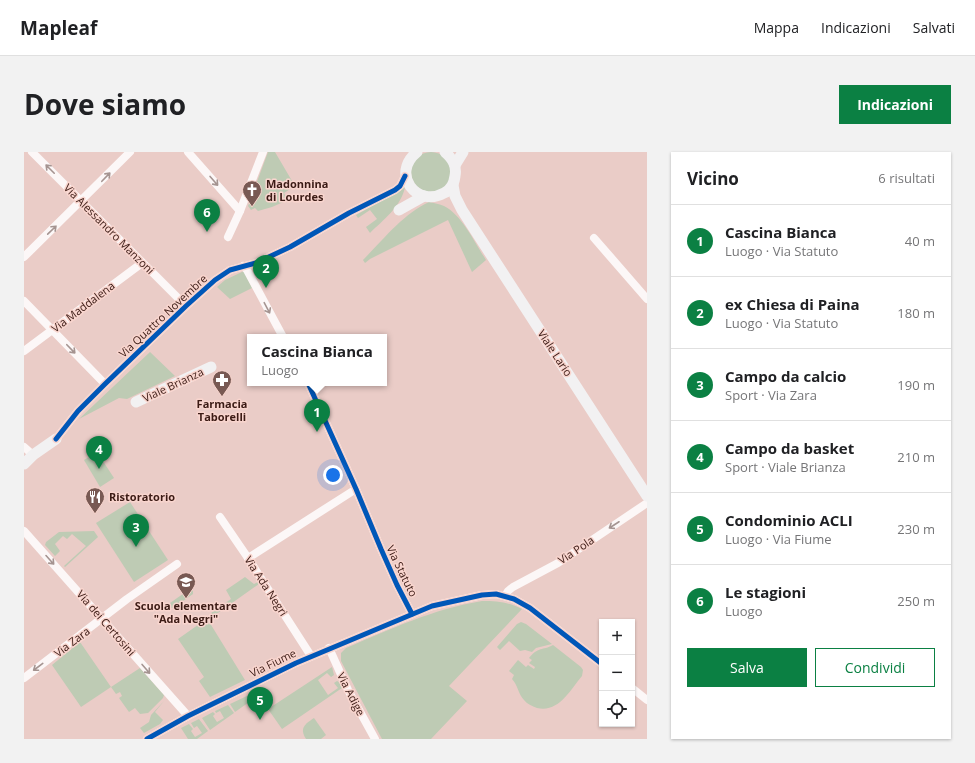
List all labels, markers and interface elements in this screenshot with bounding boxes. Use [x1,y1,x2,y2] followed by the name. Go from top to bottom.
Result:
[20,15,97,41] text: Mapleaf
[754,18,799,37] text: Mappa
[821,18,891,37] text: Indicazioni
[913,18,955,37] text: Salvati
[24,85,186,123] text: Dove siamo
[839,85,951,124] button: Indicazioni
[45,164,55,174] one-way arrow
[687,167,739,190] text: Vicino
[878,169,935,187] text: 6 risultati
[101,172,111,182] one-way arrow
[209,176,218,186] one-way arrow
[266,176,328,204] place label: Madonnina di Lourdes
[241,179,263,207] church icon: Madonnina di Lourdes
[61,180,158,277] street label: Via Alessandro Manzoni
[194,199,220,232] pin: 6
[725,222,837,242] text: Cascina Bianca
[47,225,57,235] one-way arrow
[696,232,704,250] text: 1
[905,232,935,250] text: 40 m
[725,242,838,260] text: Luogo · Via Statuto
[253,255,279,288] pin: 2
[115,271,210,361] street label: Via Quattro Novembre
[48,278,117,335] street label: Via Maddalena
[725,294,860,314] text: ex Chiesa di Paina
[264,301,271,313] one-way arrow
[696,304,704,322] text: 2
[897,304,935,322] text: 180 m
[725,314,838,332] text: Luogo · Via Statuto
[535,326,576,379] street label: Viale Lario
[247,334,387,386] popup
[261,341,373,361] text: Cascina Bianca
[66,344,75,354] one-way arrow
[261,361,299,379] text: Luogo
[140,364,206,405] street label: Viale Brianza
[725,366,846,386] text: Campo da calcio
[211,369,233,397] pharmacy icon: Farmacia Taborelli
[696,376,704,394] text: 3
[897,376,935,394] text: 190 m
[725,386,817,404] text: Sport · Via Zara
[197,396,247,424] place label: Farmacia Taborelli
[304,399,330,432] pin: 1
[86,436,112,469] pin: 4
[725,438,854,458] text: Campo da basket
[696,448,704,466] text: 4
[897,448,935,466] text: 210 m
[725,458,846,476] text: Sport · Viale Brianza
[323,465,343,485] your location
[84,486,106,514] restaurant icon: Ristoratorio
[109,489,175,504] place label: Ristoratorio
[725,510,853,530] text: Condominio ACLI
[123,514,149,547] pin: 3
[696,520,704,538] text: 5
[897,520,935,538] text: 230 m
[609,521,620,529] one-way arrow
[725,530,832,548] text: Luogo · Via Fiume
[555,532,597,567] street label: Via Pola
[384,543,422,599] street label: Via Statuto
[241,553,291,619] street label: Via Ada Negri
[46,555,55,565] one-way arrow
[175,571,197,599] school or university icon: Scuola elementare "Ada Negri"
[725,582,806,602] text: Le stagioni
[74,587,139,659] street label: Via dei Certosini
[696,592,704,610] text: 6
[897,592,935,610] text: 250 m
[135,598,238,626] place label: Scuola elementare "Ada Negri"
[725,602,762,620] text: Luogo
[599,619,635,727] map controls
[599,619,635,655] button: +
[51,623,93,660] street label: Via Zara
[247,645,298,680] street label: Via Fiume
[687,648,807,687] button: Salva
[815,648,935,687] button: Condividi
[599,655,635,691] button: −
[32,663,43,671] one-way arrow
[142,664,151,674] one-way arrow
[334,669,369,718] street label: Via Adige
[247,687,273,720] pin: 5
[599,691,635,727] button: locate

